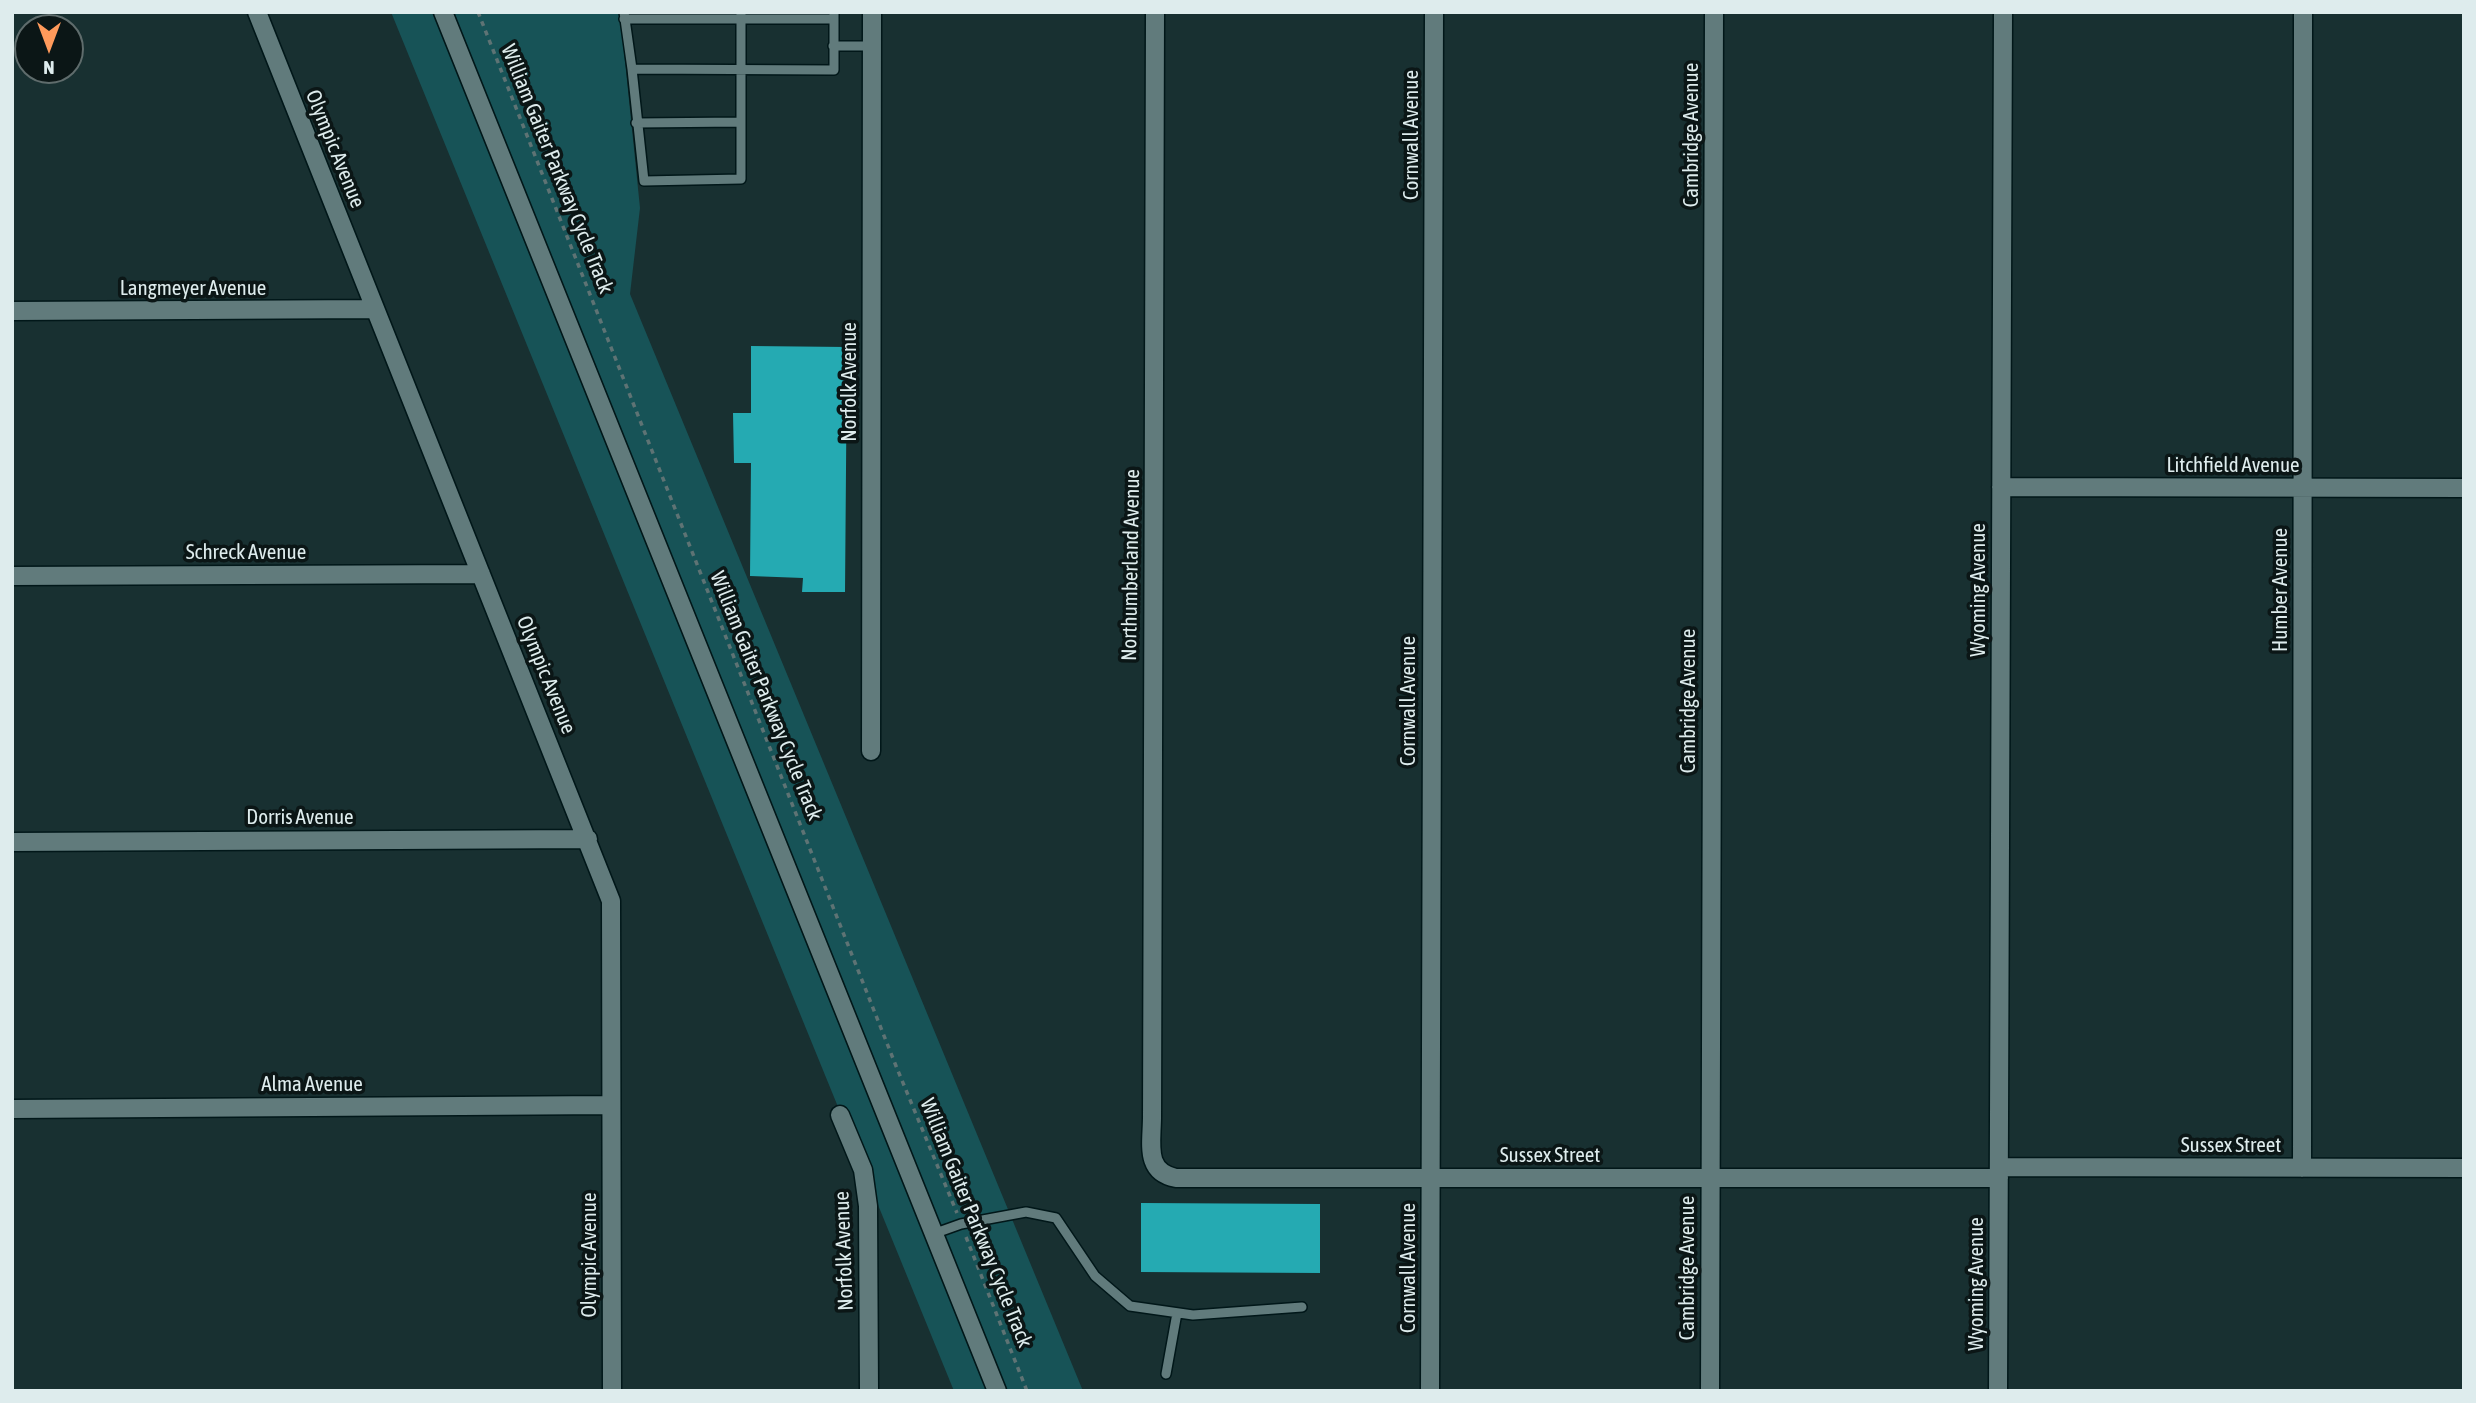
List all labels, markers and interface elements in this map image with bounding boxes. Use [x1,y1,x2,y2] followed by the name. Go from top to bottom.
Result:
[14,14,84,84] north arrow
[495,41,619,297] street label: William Gaiter Parkway Cycle Track
[43,57,55,79] text: N
[1678,63,1704,207] street label: Cambridge Avenue
[1398,70,1424,200] street label: Cornwall Avenue
[300,86,370,212] street label: Olympic Avenue
[120,275,266,301] street label: Langmeyer Avenue
[836,322,862,442] street label: Norfolk Avenue
[2166,452,2300,478] street label: Litchfield Avenue
[1117,469,1145,661] street label: Northumberland Avenue
[1965,523,1991,657] street label: Wyoming Avenue
[2267,528,2293,652] street label: Humber Avenue
[186,539,306,565] street label: Schreck Avenue
[704,568,828,824] street label: William Gaiter Parkway Cycle Track
[511,612,581,738] street label: Olympic Avenue
[1675,629,1701,773] street label: Cambridge Avenue
[1395,636,1421,766] street label: Cornwall Avenue
[246,804,354,830] street label: Dorris Avenue
[261,1071,363,1097] street label: Alma Avenue
[914,1095,1038,1351] street label: William Gaiter Parkway Cycle Track
[2181,1132,2281,1158] street label: Sussex Street
[1500,1142,1600,1168] street label: Sussex Street
[829,1191,859,1311] street label: Norfolk Avenue
[576,1193,602,1317] street label: Olympic Avenue
[1674,1196,1700,1340] street label: Cambridge Avenue
[1395,1203,1421,1333] street label: Cornwall Avenue
[1963,1217,1989,1351] street label: Wyoming Avenue

